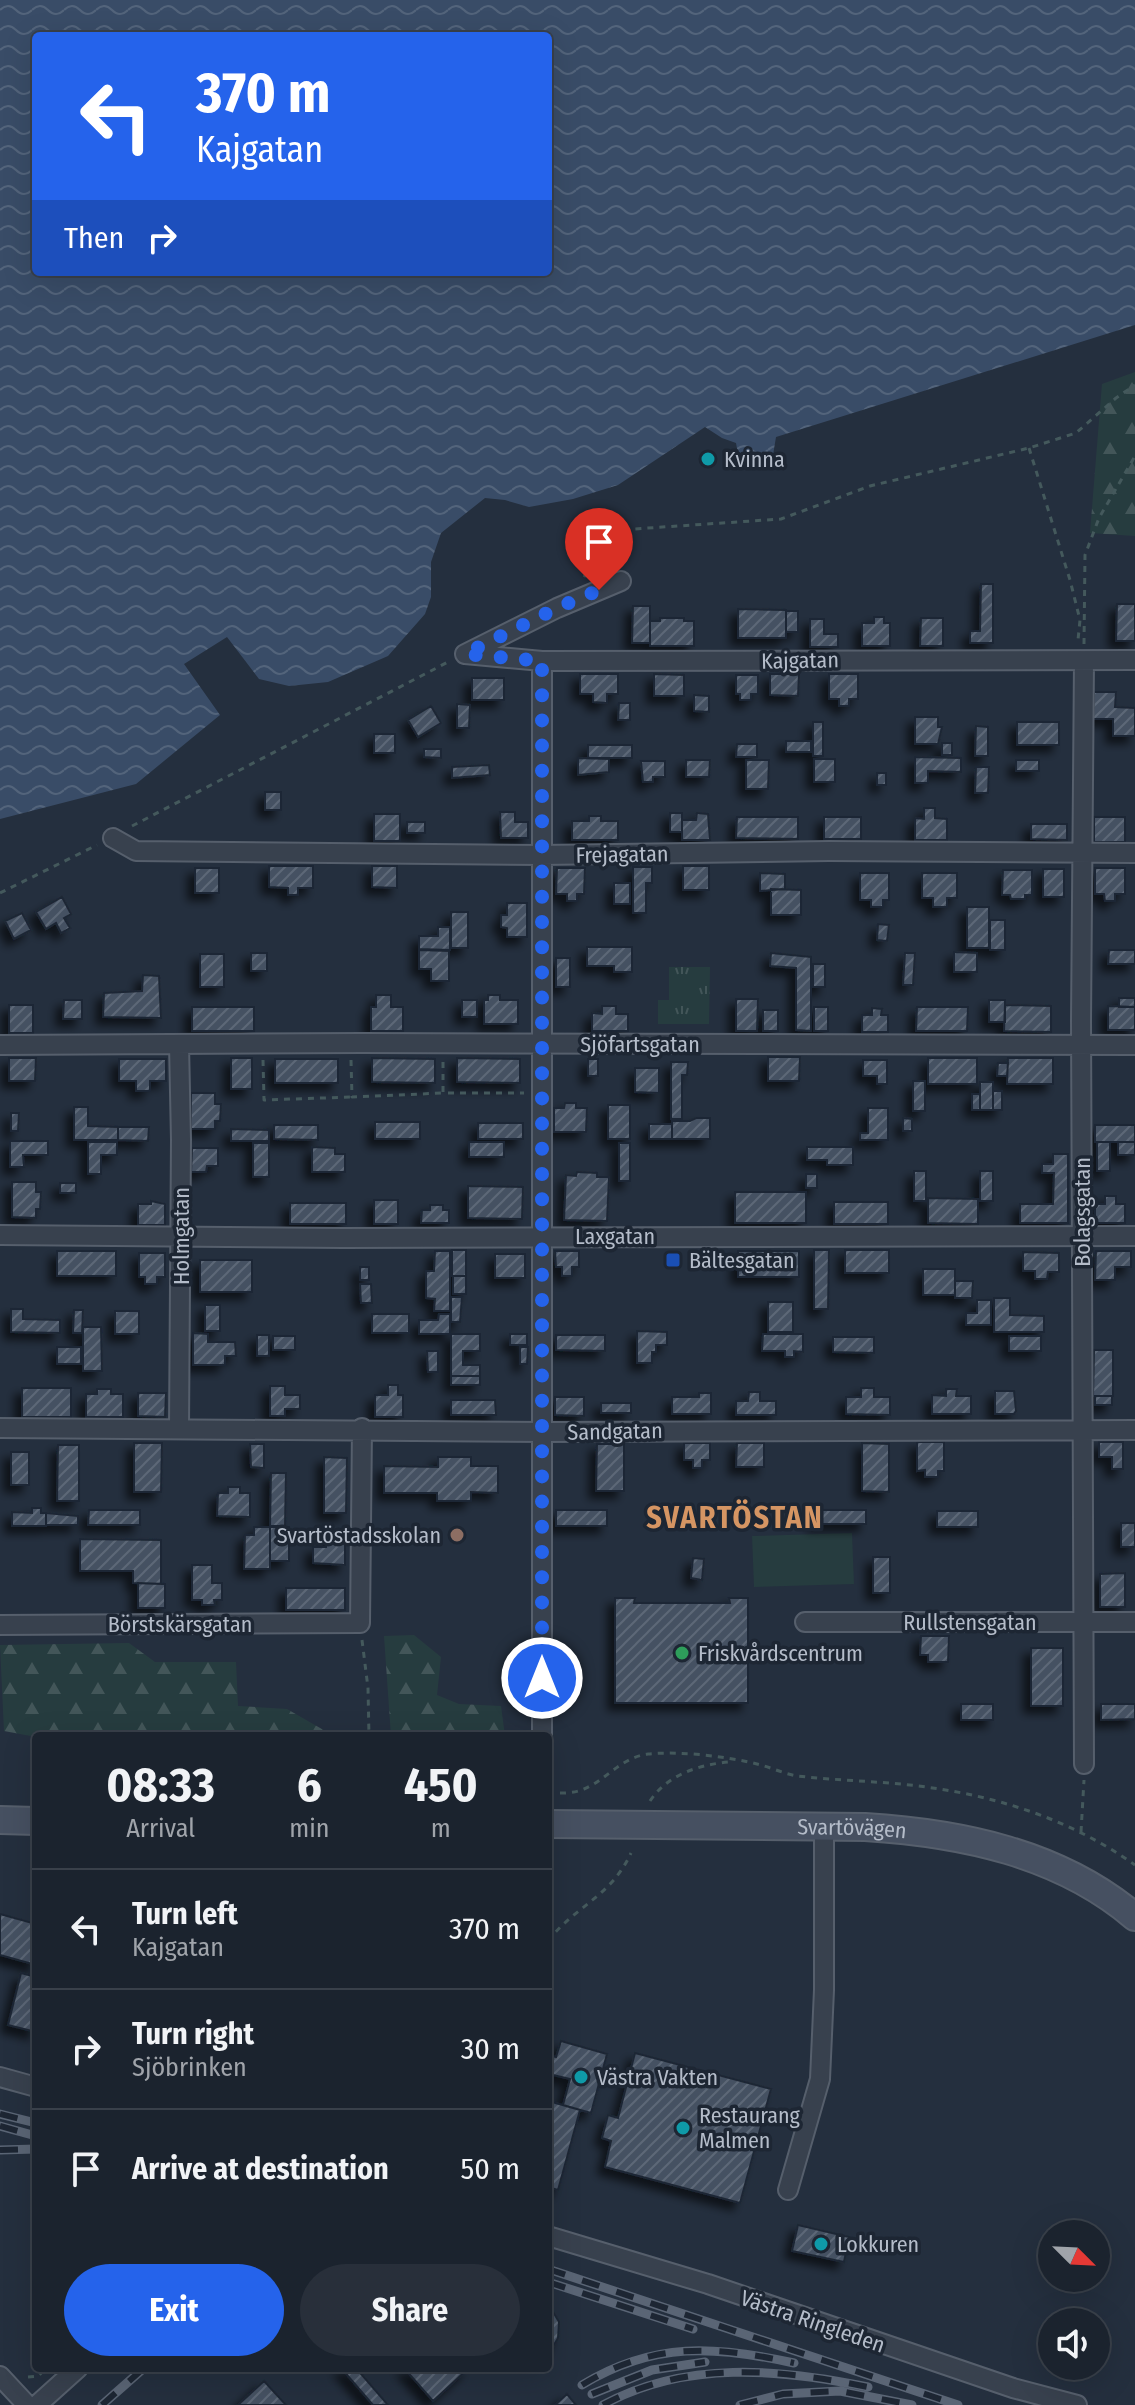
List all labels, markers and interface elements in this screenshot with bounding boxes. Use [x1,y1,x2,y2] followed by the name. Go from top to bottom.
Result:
[196,60,331,127] text: 370 m
[64,64,168,168] icon: left
[196,128,323,172] text: Kajgatan
[140,216,184,260] icon: right
[64,220,124,256] text: Then
[724,446,785,473] place label: Kvinna
[699,450,717,468] marker: Kvinna
[565,508,633,590] pin
[577,520,621,564] icon: arrive
[761,646,839,675] street label: Kajgatan
[575,840,669,869] street label: Frejagatan
[580,1031,700,1058] street label: Sjöfartsgatan
[1069,1157,1096,1267] street label: Bolagsgatan
[168,1187,195,1285] street label: Holmgatan
[575,1223,655,1250] street label: Laxgatan
[689,1247,795,1274] place label: Bältesgatan
[664,1251,682,1269] marker: Bältesgatan
[567,1417,663,1446] street label: Sandgatan
[646,1499,824,1536] district label: SVARTÖSTAN
[277,1522,441,1549] place label: Svartöstadsskolan
[448,1526,466,1544] marker: Svartöstadsskolan
[903,1609,1037,1636] street label: Rullstensgatan
[108,1611,252,1638] street label: Börstskärsgatan
[500,1636,584,1720] position arrow
[698,1640,863,1667] place label: Friskvårdscentrum
[673,1644,691,1662] marker: Friskvårdscentrum
[106,1756,215,1814] text: 08:33
[297,1756,322,1814] text: 6
[404,1756,478,1814] text: 450
[126,1813,195,1844] text: Arrival
[289,1813,329,1844] text: min
[431,1813,451,1844] text: m
[797,1813,908,1844] street label: Svartövägen
[132,1896,238,1932] text: Turn left
[64,1907,108,1951] icon: left
[449,1911,520,1947] text: 370 m
[132,1932,224,1963] text: Kajgatan
[132,2016,254,2052] text: Turn right
[64,2027,108,2071] icon: right
[461,2031,520,2067] text: 30 m
[132,2052,247,2083] text: Sjöbrinken
[597,2064,718,2091] place label: Västra Vakten
[572,2068,590,2086] marker: Västra Vakten
[699,2102,801,2154] place label: Restaurang Malmen
[674,2119,692,2137] marker: Restaurang Malmen
[64,2147,108,2191] icon: arrive
[132,2151,389,2187] text: Arrive at destination
[460,2151,520,2187] text: 50 m
[1038,2220,1110,2292] north arrow
[1038,2220,1110,2380] map controls
[837,2231,919,2258] place label: Lokkuren
[812,2235,830,2253] marker: Lokkuren
[64,2264,284,2356] button: Exit
[300,2264,520,2356] button: Share
[737,2284,889,2359] street label: Västra Ringleden
[1038,2308,1110,2380] button: sound

